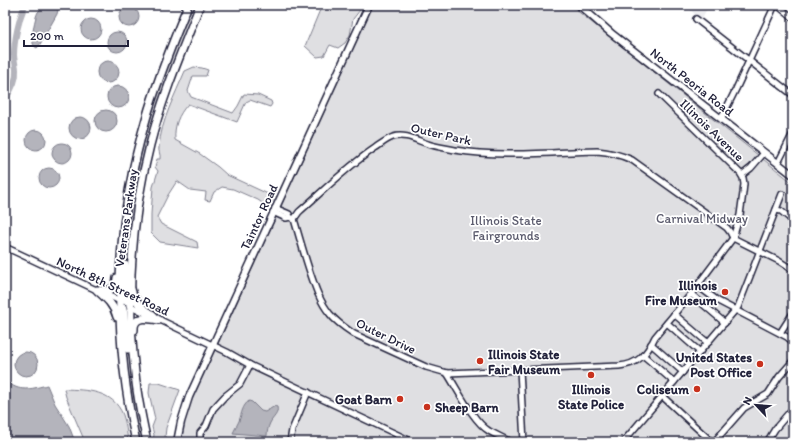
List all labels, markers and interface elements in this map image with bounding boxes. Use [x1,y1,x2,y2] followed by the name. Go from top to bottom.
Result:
[24,22,128,48] scale bar
[30,29,64,43] text: 200 m
[647,45,737,119] street label: North Peoria Road
[677,96,747,164] street label: Illinois Avenue
[409,120,473,148] street label: Outer Park
[112,168,140,268] street label: Veterans Parkway
[237,182,281,252] street label: Taintor Road
[656,211,748,226] park label: Carnival Midway
[470,213,542,243] park label: Illinois State Fairgrounds
[54,253,172,319] street label: North 8th Street Road
[645,278,717,308] place label: Illinois Fire Museum
[720,287,730,297] marker: Illinois Fire Museum
[354,315,418,357] street label: Outer Drive
[488,347,560,377] place label: Illinois State Fair Museum
[676,350,752,380] place label: United States Post Office
[475,356,485,366] marker: Illinois State Fair Museum
[755,359,765,369] marker: United States Post Office
[586,370,596,380] marker: Illinois State Police
[558,382,624,412] place label: Illinois State Police
[637,382,689,397] place label: Coliseum
[692,384,702,394] marker: Coliseum
[736,385,776,425] north arrow
[335,392,393,407] place label: Goat Barn
[395,394,405,404] marker: Goat Barn
[740,395,755,407] text: N
[435,400,499,416] place label: Sheep Barn
[422,402,432,412] marker: Sheep Barn

